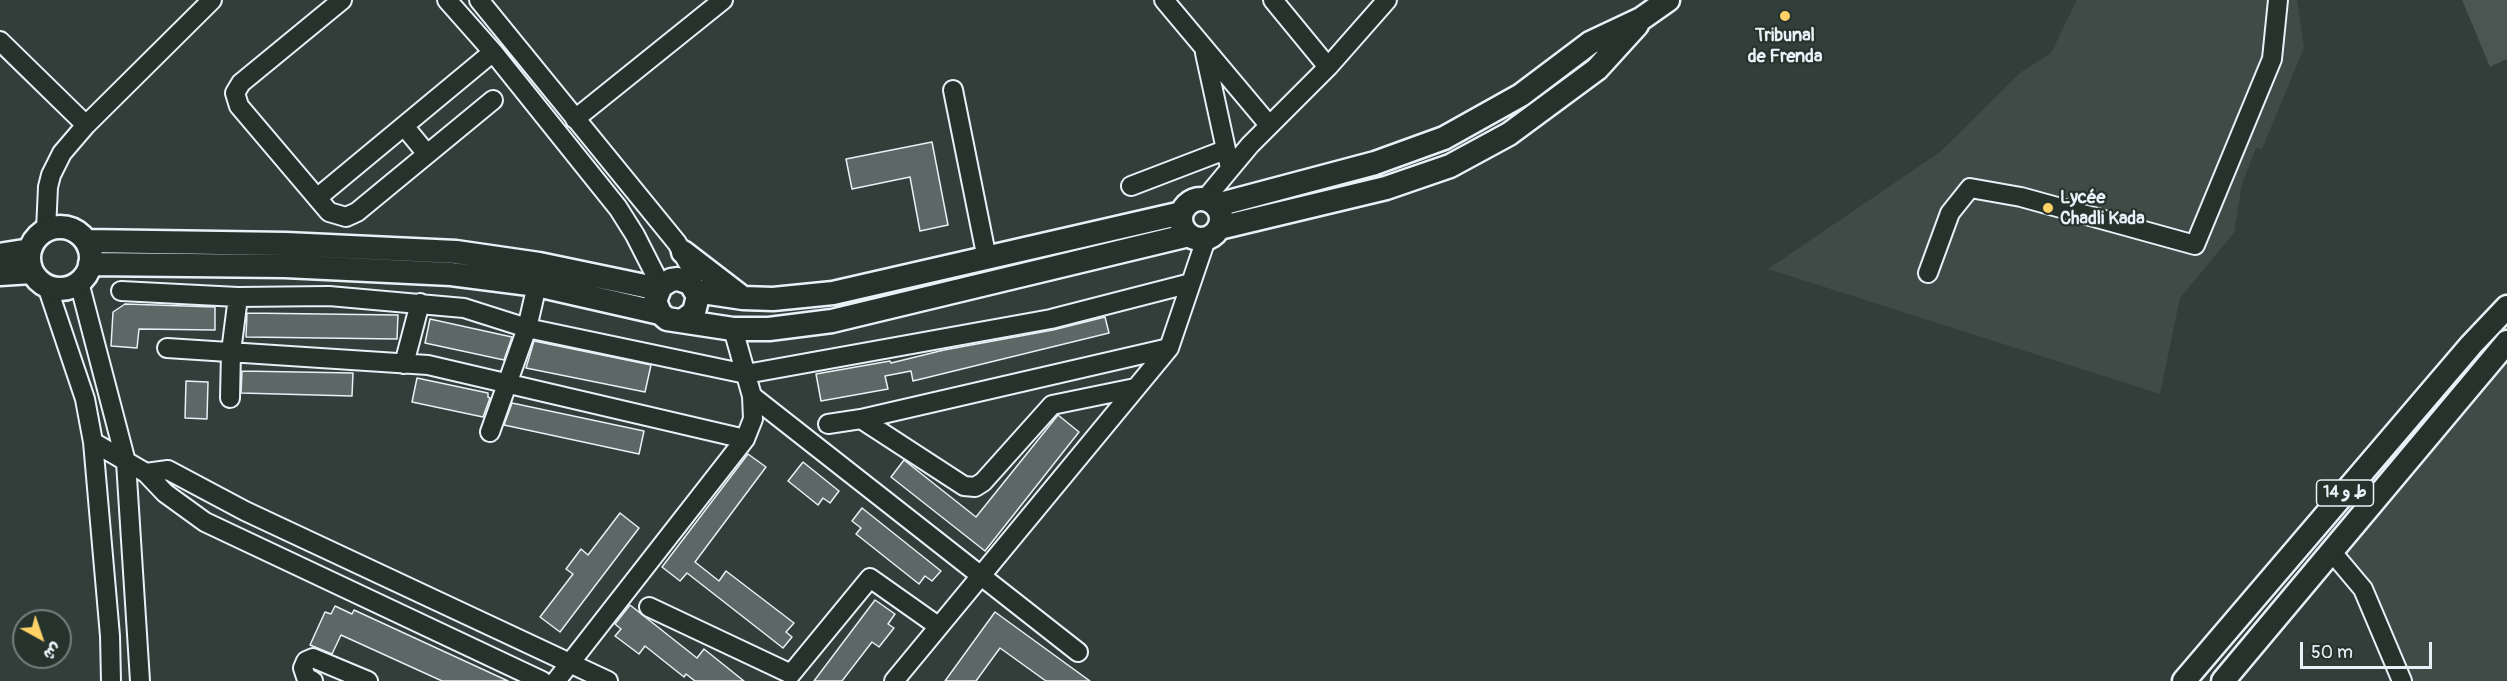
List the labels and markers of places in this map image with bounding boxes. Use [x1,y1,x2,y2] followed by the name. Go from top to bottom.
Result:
[1778,9,1792,23] marker: Tribunal de Frenda
[1748,25,1822,68] place label: Tribunal de Frenda
[2060,187,2145,230] place label: Lycée Chadli Kada
[2041,201,2055,215] marker: Lycée Chadli Kada

